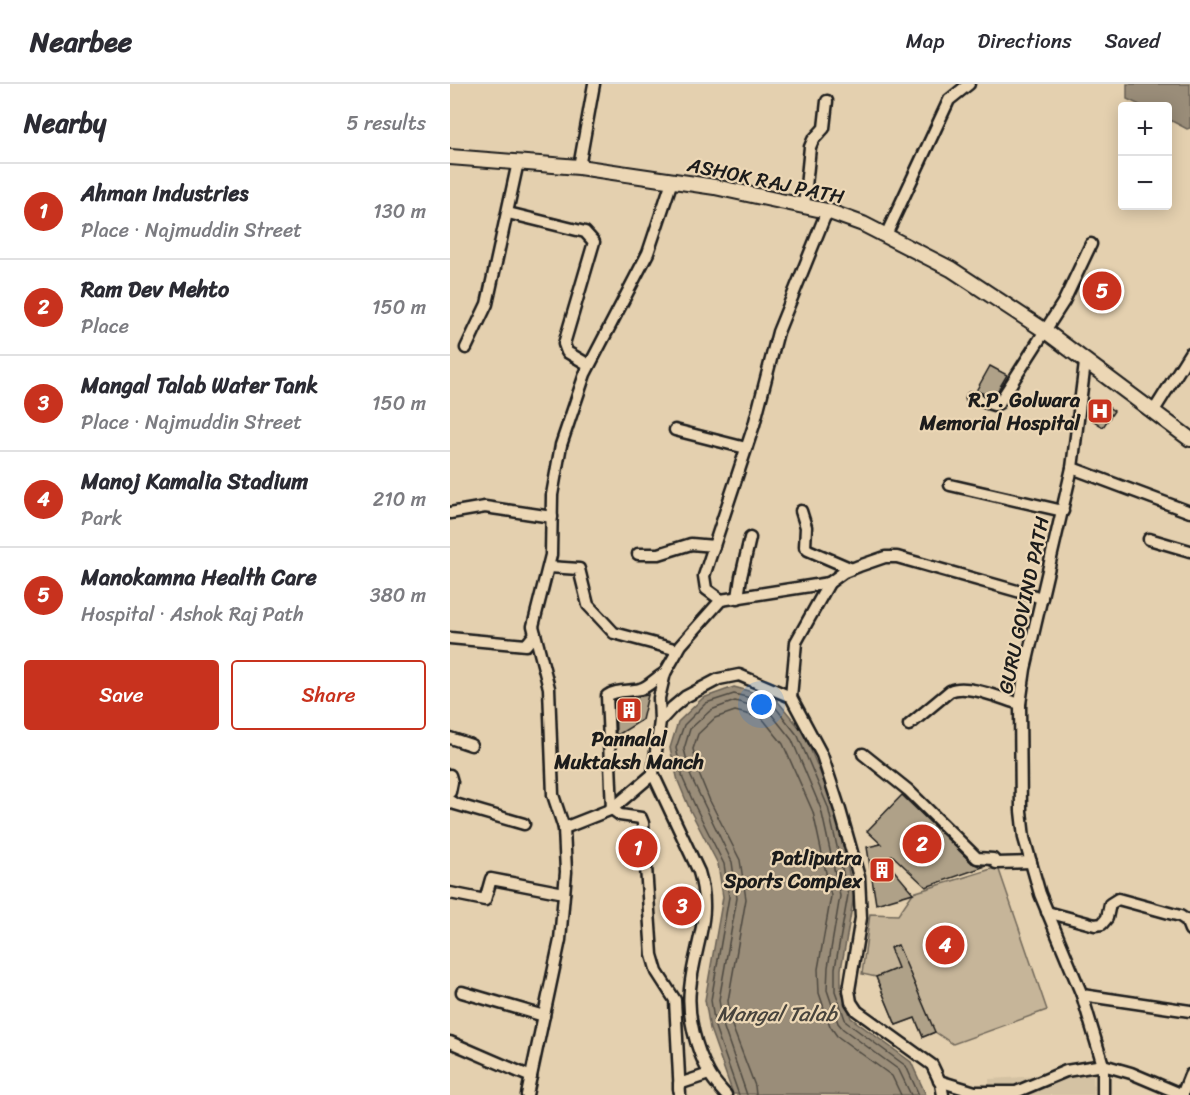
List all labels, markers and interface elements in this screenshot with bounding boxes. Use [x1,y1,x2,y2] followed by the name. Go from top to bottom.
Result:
[30,17,132,66] text: Nearbee
[906,22,944,60] text: Map
[977,22,1072,60] text: Directions
[1105,22,1160,60] text: Saved
[24,100,106,146] text: Nearby
[1118,102,1172,210] map controls
[1118,102,1172,156] button: +
[347,106,426,141] text: 5 results
[683,147,848,215] street label: ASHOK RAJ PATH
[1118,156,1172,210] button: −
[81,174,249,213] text: Ahman Industries
[39,194,48,229] text: 1
[373,194,426,229] text: 130 m
[81,213,302,248] text: Place · Najmuddin Street
[1082,268,1122,314] pin: 5
[81,270,229,309] text: Ram Dev Mehto
[38,290,49,325] text: 2
[372,290,426,325] text: 150 m
[81,309,129,344] text: Place
[81,366,318,405] text: Mangal Talab Water Tank
[919,383,1081,441] place label: R.P. Golwara Memorial Hospital
[38,386,49,421] text: 3
[372,386,426,421] text: 150 m
[1085,396,1115,426] hospital icon: R.P. Golwara Memorial Hospital
[81,405,302,440] text: Place · Najmuddin Street
[81,462,308,501] text: Manoj Kamalia Stadium
[37,482,50,517] text: 4
[373,482,426,517] text: 210 m
[81,501,122,536] text: Park
[988,513,1060,697] street label: GURU GOVIND PATH
[81,558,317,597] text: Manokamna Health Care
[37,578,50,613] text: 5
[370,578,426,613] text: 380 m
[81,597,304,632] text: Hospital · Ashok Raj Path
[24,660,219,730] button: Save
[231,660,426,730] button: Share
[747,690,776,719] your location
[614,695,644,725] building icon: Pannalal Muktaksh Manch
[553,722,704,780] place label: Pannalal Muktaksh Manch
[902,822,942,867] pin: 2
[618,826,657,870] pin: 1
[723,841,863,899] place label: Patliputra Sports Complex
[867,855,897,885] building icon: Patliputra Sports Complex
[662,884,702,928] pin: 3
[926,922,964,968] pin: 4
[717,995,839,1033] water label: Mangal Talab

